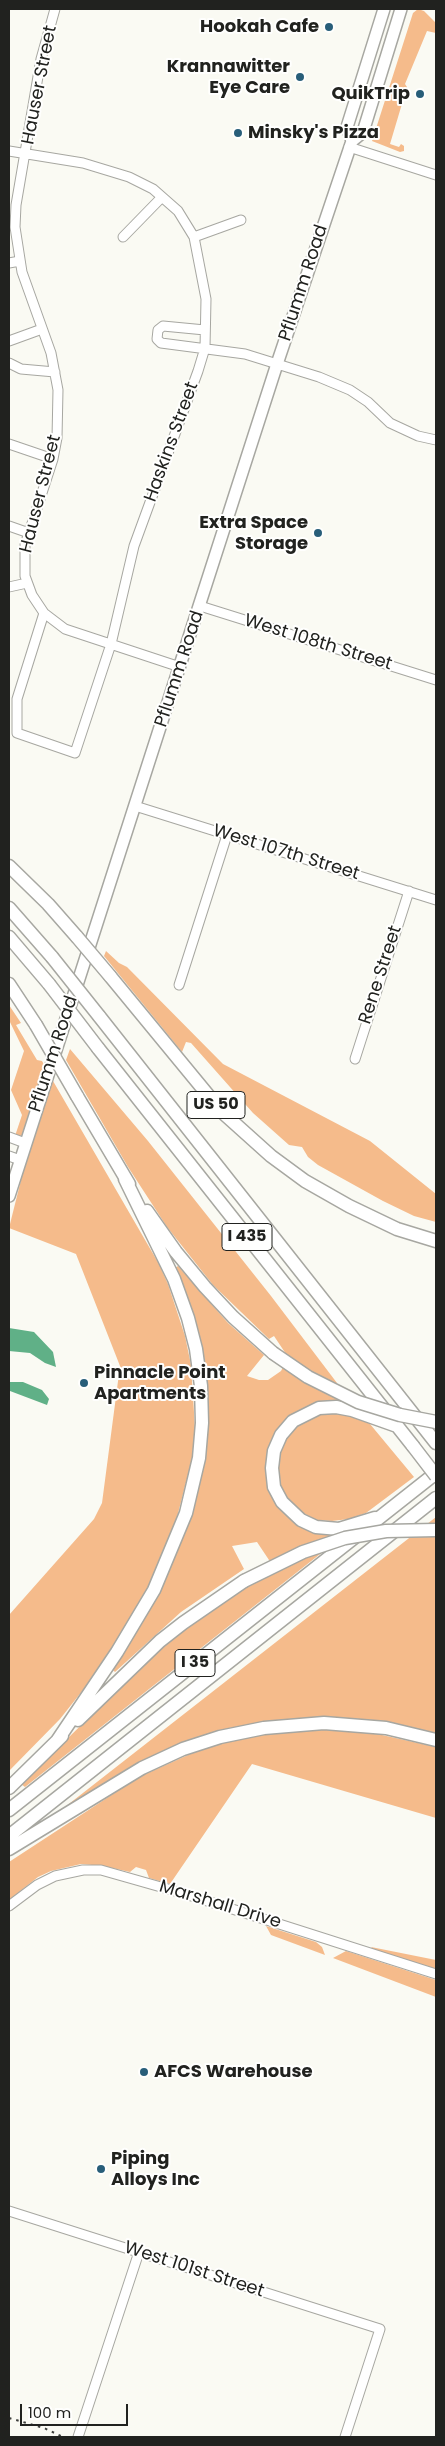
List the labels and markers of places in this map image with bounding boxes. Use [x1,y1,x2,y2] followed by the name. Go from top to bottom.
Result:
[200,16,319,38] place label: Hookah Cafe
[323,21,335,33] marker: Hookah Cafe
[167,56,290,98] place label: Krannawitter Eye Care
[294,71,306,83] marker: Krannawitter Eye Care
[331,83,410,105] place label: QuikTrip
[414,88,426,100] marker: QuikTrip
[248,122,379,144] place label: Minsky's Pizza
[232,127,244,139] marker: Minsky's Pizza
[199,512,308,554] place label: Extra Space Storage
[312,527,324,539] marker: Extra Space Storage
[94,1362,226,1405] place label: Pinnacle Point Apartments
[78,1377,90,1389] marker: Pinnacle Point Apartments
[154,2061,313,2083] place label: AFCS Warehouse
[138,2066,150,2078] marker: AFCS Warehouse
[111,2148,200,2190] place label: Piping Alloys Inc
[95,2163,107,2175] marker: Piping Alloys Inc

